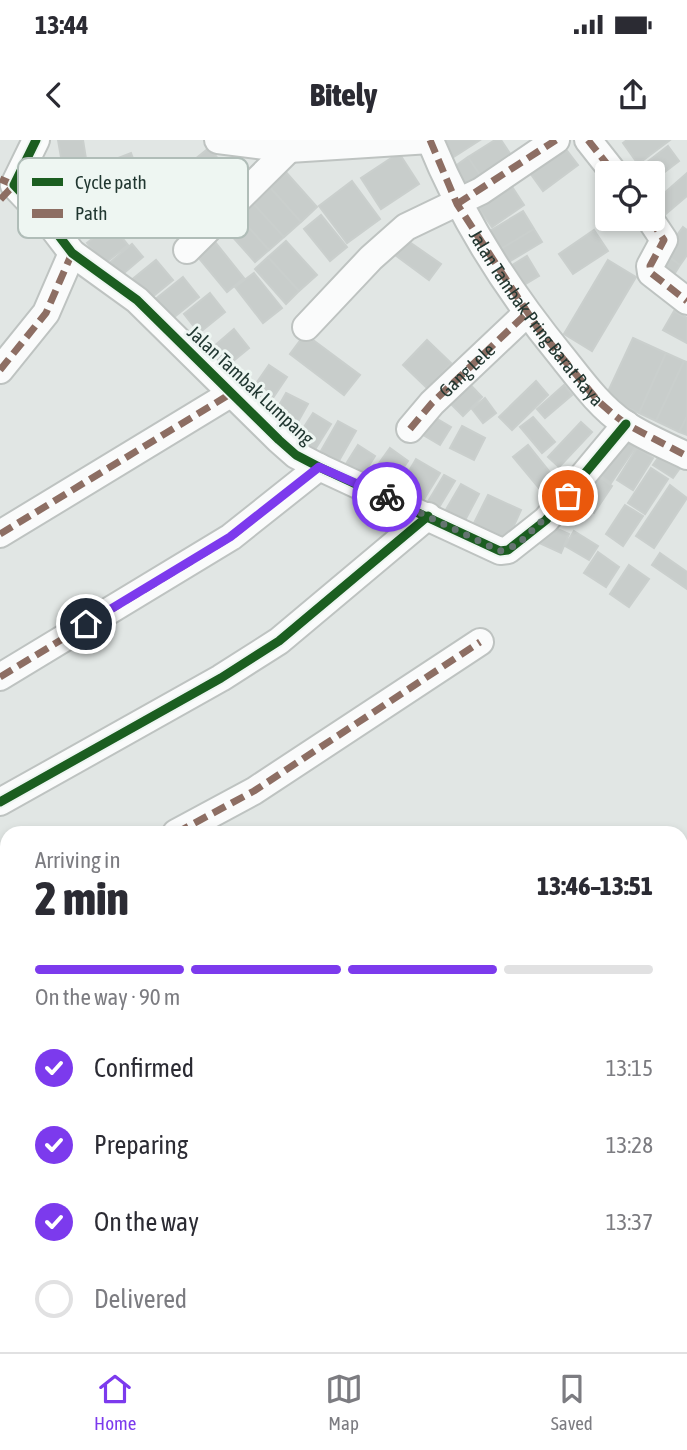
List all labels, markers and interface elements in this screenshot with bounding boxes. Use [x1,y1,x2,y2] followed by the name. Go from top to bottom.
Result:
[35,10,89,40] text: 13:44
[35,76,73,114] icon: back
[310,76,377,113] text: Bitely
[614,76,652,114] icon: share
[18,158,248,238] legend
[595,161,665,231] map controls
[595,161,665,231] button: locate
[75,171,147,193] text: Cycle path
[75,202,107,224] text: Path
[465,226,608,410] street label: Jalan Tambak Pring Barat Raya
[183,321,319,450] street label: Jalan Tambak Lumpang
[434,339,499,402] street label: Gang Lele
[352,462,422,532] courier
[538,466,598,526] pin
[549,477,587,515] icon: bag
[368,478,406,516] icon: bike
[56,594,116,654] pin
[67,605,105,643] icon: home
[35,847,121,873] text: Arriving in
[537,871,653,901] text: 13:46–13:51
[35,872,129,925] text: 2 min
[35,984,180,1010] text: On the way · 90 m
[35,1049,73,1087] icon: check
[94,1053,194,1083] text: Confirmed
[606,1055,653,1081] text: 13:15
[35,1126,73,1164] icon: check
[94,1130,188,1160] text: Preparing
[606,1132,653,1158] text: 13:28
[35,1203,73,1241] icon: check
[94,1207,199,1237] text: On the way
[606,1209,653,1235] text: 13:37
[94,1284,187,1314] text: Delivered
[94,1370,136,1434] tab: Home
[325,1370,363,1434] tab: Map
[551,1370,593,1434] tab: Saved

